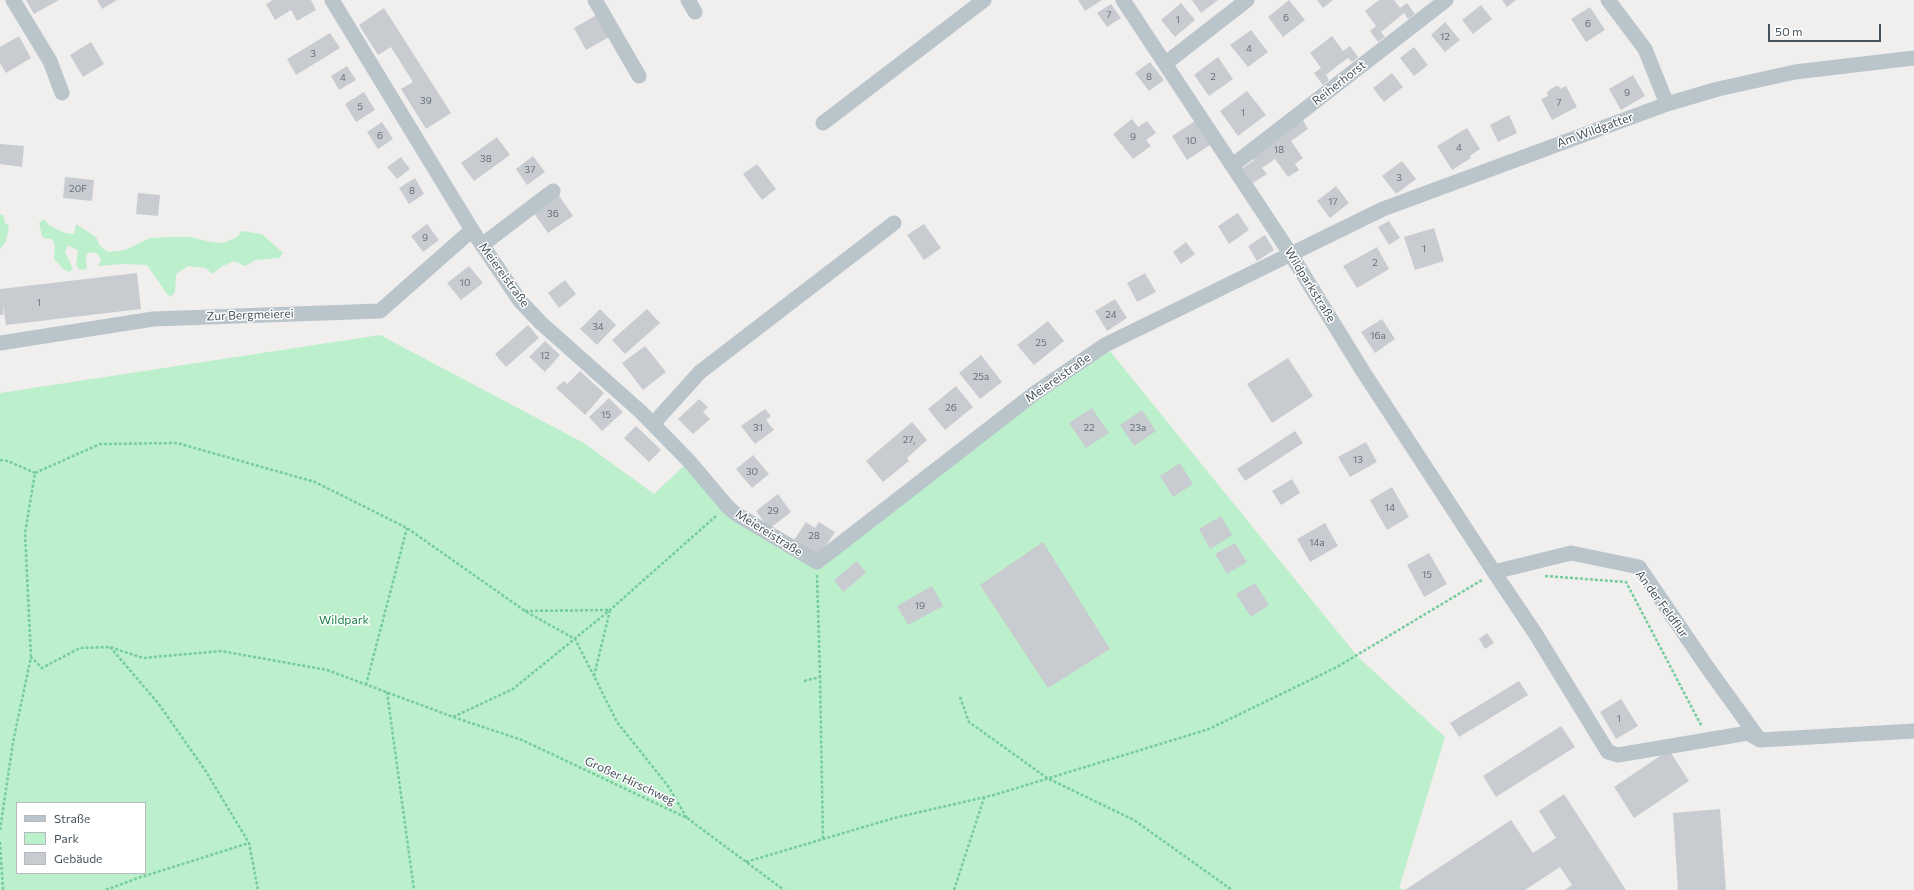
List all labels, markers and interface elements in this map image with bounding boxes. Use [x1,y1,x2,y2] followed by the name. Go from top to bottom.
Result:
[1106,9,1112,21] house number: 7
[1283,12,1289,24] house number: 6
[1176,14,1180,26] house number: 1
[1770,16,1883,42] scale bar
[1585,18,1591,30] house number: 6
[1775,24,1803,38] text: 50 m
[1440,31,1450,43] house number: 12
[1246,43,1252,55] house number: 4
[310,48,316,60] house number: 3
[1309,58,1369,108] street label: Reiherhorst
[1146,71,1152,83] house number: 8
[1210,71,1216,83] house number: 2
[340,72,346,84] house number: 4
[1624,87,1630,99] house number: 9
[420,95,432,107] house number: 39
[1556,97,1562,109] house number: 7
[357,101,363,113] house number: 5
[1241,107,1245,119] house number: 1
[1555,110,1635,150] street label: Am Wildgatter
[377,130,383,142] house number: 6
[1130,131,1136,143] house number: 9
[1186,135,1196,147] house number: 10
[1456,142,1462,154] house number: 4
[1274,144,1284,156] house number: 18
[480,153,492,165] house number: 38
[525,164,535,176] house number: 37
[1396,172,1402,184] house number: 3
[69,183,87,195] house number: 20F
[409,185,415,197] house number: 8
[1328,196,1338,208] house number: 17
[547,208,559,220] house number: 36
[422,232,428,244] house number: 9
[476,240,532,310] street label: Meiereistraße
[1422,243,1426,255] house number: 1
[1281,245,1339,325] street label: Wildparkstraße
[1372,257,1378,269] house number: 2
[460,277,470,289] house number: 10
[37,297,41,309] house number: 1
[206,306,294,324] street label: Zur Bergmeierei
[1105,309,1117,321] house number: 24
[592,321,604,333] house number: 34
[1370,330,1386,342] house number: 16a
[1035,337,1047,349] house number: 25
[540,350,550,362] house number: 12
[1023,350,1093,406] street label: Meiereistraße
[973,371,989,383] house number: 25a
[945,402,957,414] house number: 26
[601,409,611,421] house number: 15
[753,422,763,434] house number: 31
[1083,422,1095,434] house number: 22
[1130,422,1146,434] house number: 23a
[903,434,915,446] house number: 27,
[1353,454,1363,466] house number: 13
[746,466,758,478] house number: 30
[1385,502,1395,514] house number: 14
[767,505,779,517] house number: 29
[733,507,805,559] street label: Meiereistraße
[808,530,820,542] house number: 28
[1309,537,1325,549] house number: 14a
[1633,567,1691,641] street label: An der Feldflur
[1422,569,1432,581] house number: 15
[915,600,925,612] house number: 19
[319,613,369,627] park label: Wildpark
[1617,713,1621,725] house number: 1
[582,754,678,808] street label: Großer Hirschweg
[16,802,146,874] legend
[54,811,90,825] text: Straße
[54,831,79,845] text: Park
[54,851,102,865] text: Gebäude

